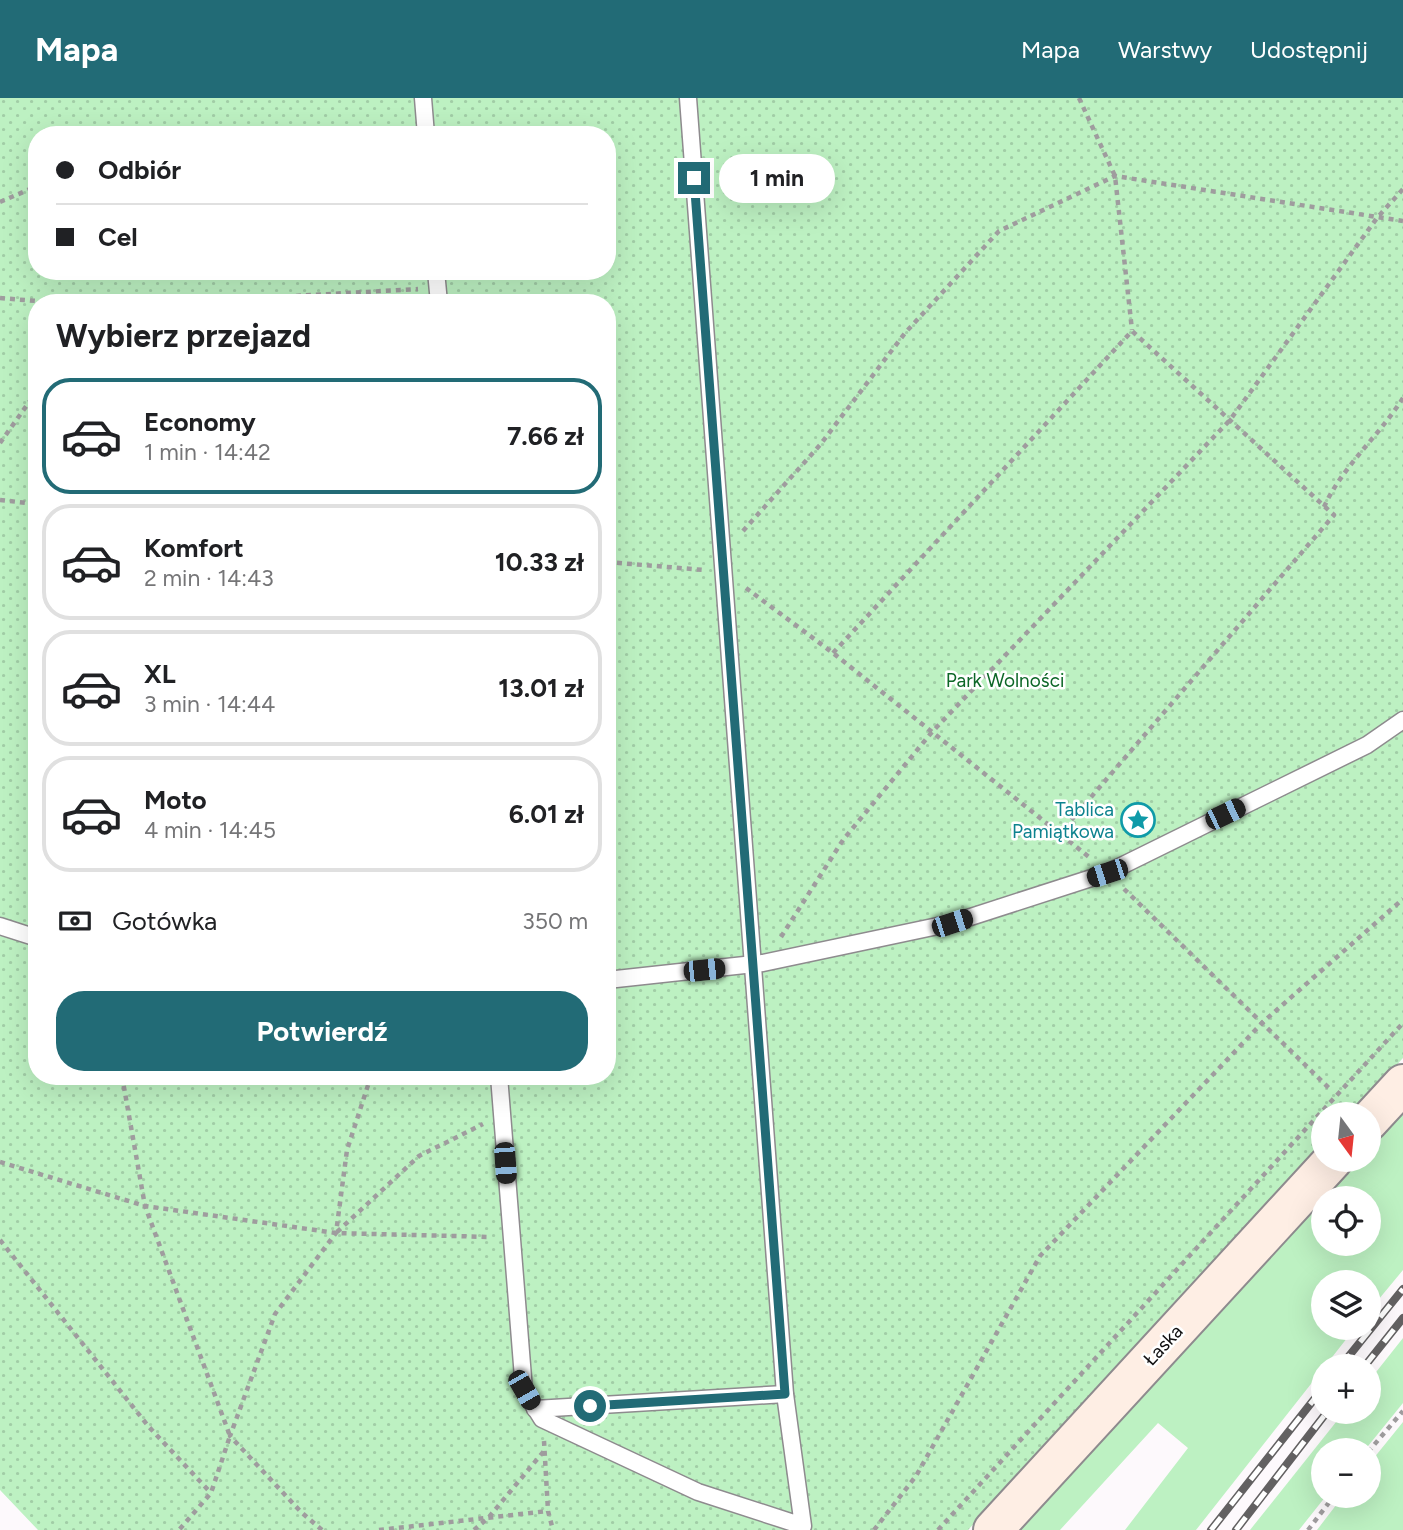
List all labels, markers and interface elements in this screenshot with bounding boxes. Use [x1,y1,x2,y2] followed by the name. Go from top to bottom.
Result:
[35,30,118,69] text: Mapa
[1021,35,1080,64] text: Mapa
[1118,35,1212,64] text: Warstwy
[1250,35,1368,64] text: Udostępnij
[98,154,181,186] text: Odbiór
[718,154,834,202] callout: 1 min
[678,162,710,194] route end
[750,164,804,192] text: 1 min
[98,221,138,253] text: Cel
[56,317,311,355] text: Wybierz przejazd
[60,405,123,468] icon: car
[144,406,256,438] text: Economy
[507,420,584,452] text: 7.66 zł
[144,438,271,466] text: 1 min · 14:42
[60,531,123,594] icon: car
[144,532,244,564] text: Komfort
[495,546,584,578] text: 10.33 zł
[144,564,274,592] text: 2 min · 14:43
[60,657,123,720] icon: car
[144,658,176,690] text: XL
[946,669,1064,692] park label: Park Wolności
[498,672,584,704] text: 13.01 zł
[144,690,275,718] text: 3 min · 14:44
[60,783,123,846] icon: car
[144,784,207,816] text: Moto
[1202,795,1249,833] car
[509,798,584,830] text: 6.01 zł
[1012,798,1114,843] place label: Tablica Pamiątkowa
[1119,801,1157,839] place icon: Tablica Pamiątkowa
[144,816,276,844] text: 4 min · 14:45
[1084,857,1131,889] car
[56,902,94,940] icon: cash
[112,905,217,937] text: Gotówka
[522,907,588,935] text: 350 m
[929,907,976,939] car
[683,957,726,983] car
[56,991,588,1071] button: Potwierdź
[1311,1102,1381,1172] north arrow
[1311,1102,1381,1508] map controls
[494,1141,517,1185] car
[1311,1186,1381,1256] button: locate
[1311,1270,1381,1340] button: layers
[1139,1320,1187,1370] street label: Łaska
[1311,1354,1381,1424] button: +
[505,1367,544,1413] car
[574,1390,606,1422] route start
[1311,1438,1381,1508] button: −

